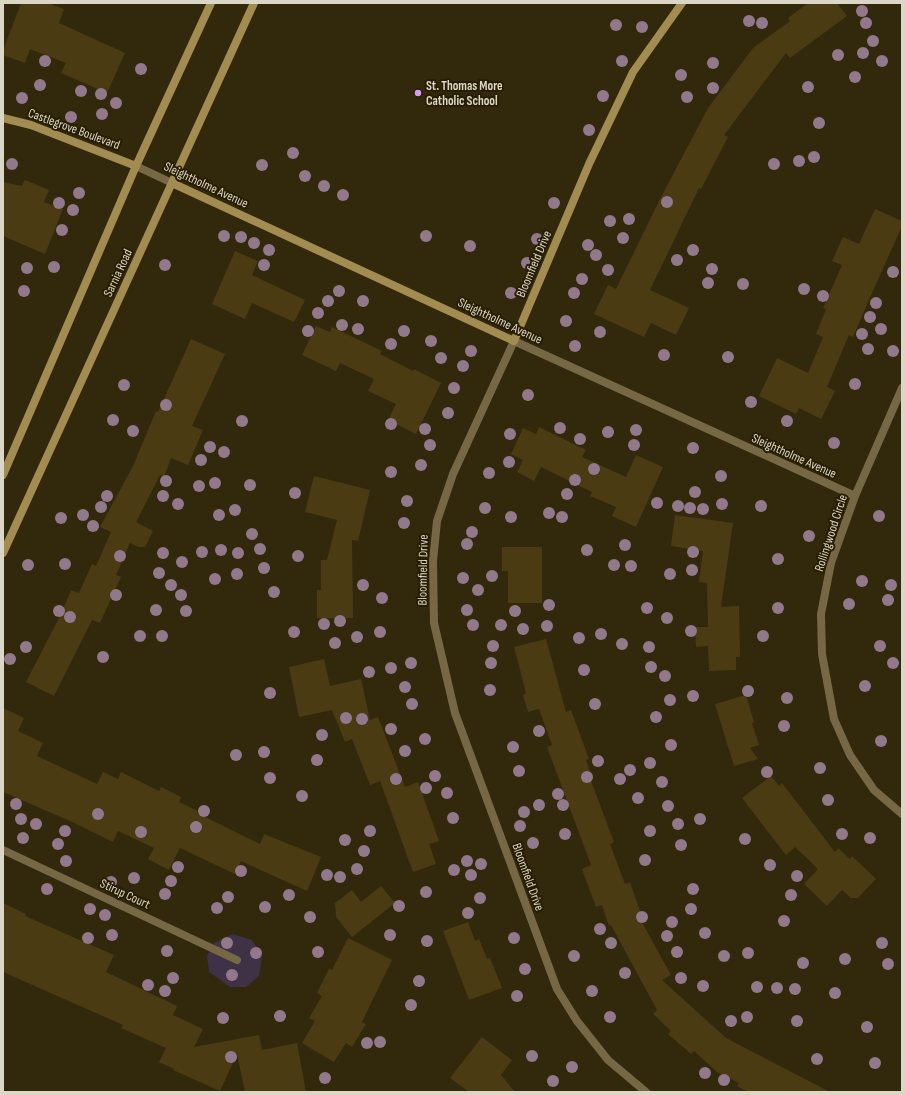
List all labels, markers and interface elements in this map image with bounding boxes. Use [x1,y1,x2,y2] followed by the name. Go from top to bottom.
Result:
[426,78,503,109] place label: St. Thomas More Catholic School
[413,88,423,98] marker: St. Thomas More Catholic School
[26,105,122,153] street label: Castlegrove Boulevard
[161,158,251,212] street label: Sleightholme Avenue
[513,228,555,300] street label: Bloomfield Drive
[100,247,136,299] street label: Sarnia Road
[455,294,545,348] street label: Sleightholme Avenue
[749,430,839,482] street label: Sleightholme Avenue
[811,492,851,574] street label: Rollingwood Circle
[414,534,432,606] street label: Bloomfield Drive
[508,841,548,913] street label: Bloomfield Drive
[97,875,153,913] street label: Stirup Court

